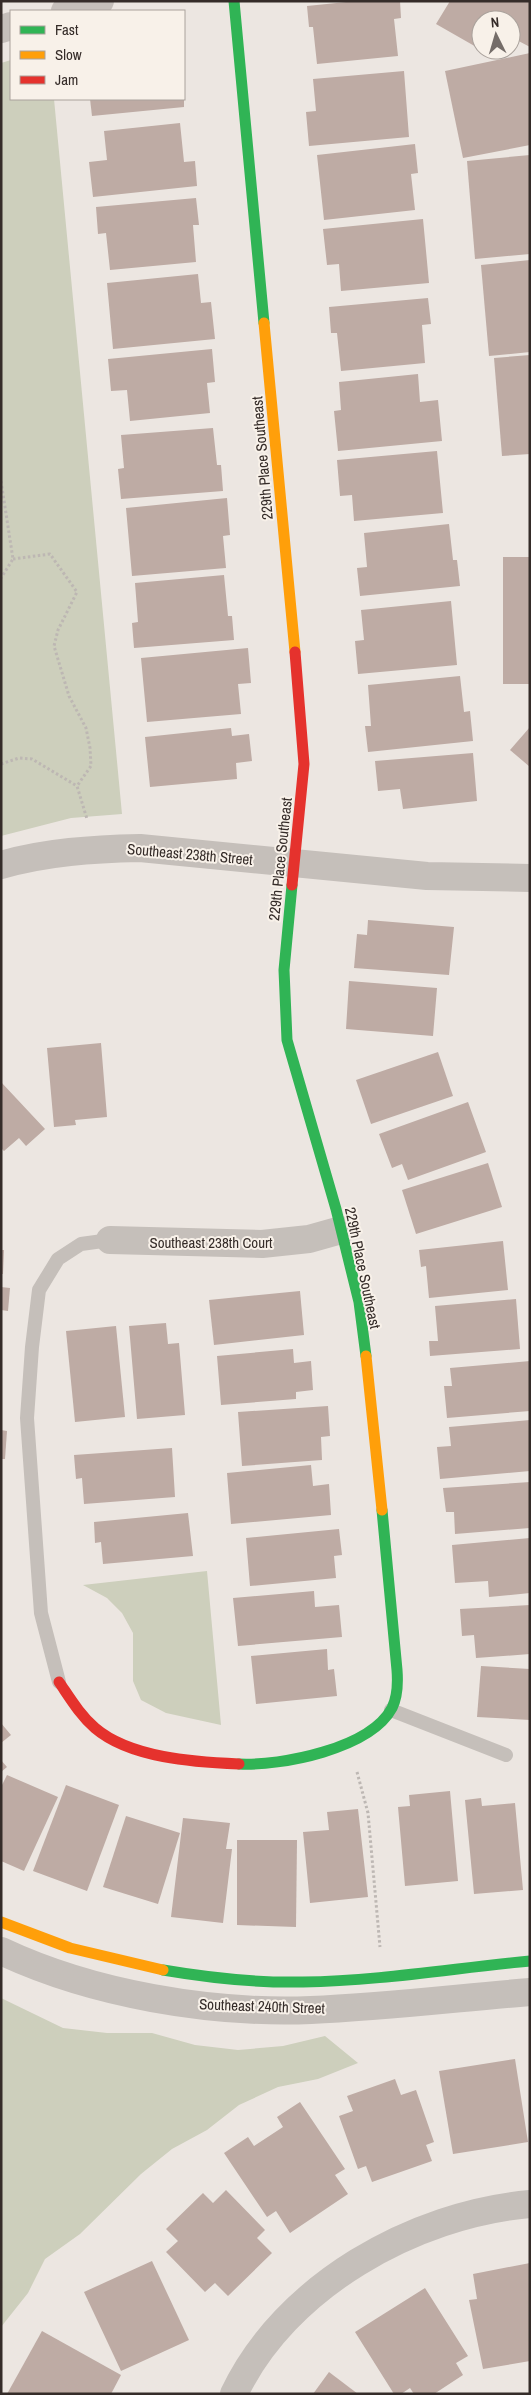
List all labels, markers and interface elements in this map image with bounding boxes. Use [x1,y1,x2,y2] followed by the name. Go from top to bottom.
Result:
[10,10,185,100] legend
[471,10,521,60] north arrow
[490,13,500,31] text: N
[55,19,79,40] text: Fast
[55,44,82,65] text: Slow
[55,69,78,90] text: Jam
[246,395,278,521] street label: 229th Place Southeast
[263,796,297,922] street label: 229th Place Southeast
[126,838,254,870] street label: Southeast 238th Street
[340,1205,386,1331] street label: 229th Place Southeast
[149,1232,273,1253] street label: Southeast 238th Court
[199,1993,326,2019] street label: Southeast 240th Street

